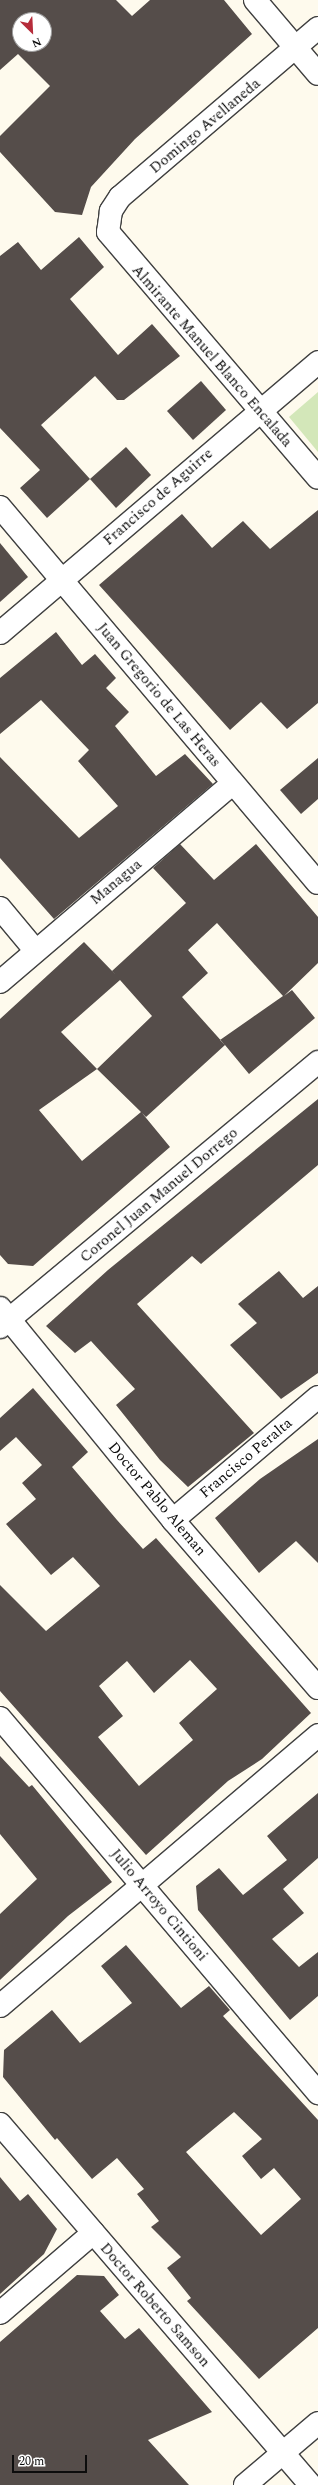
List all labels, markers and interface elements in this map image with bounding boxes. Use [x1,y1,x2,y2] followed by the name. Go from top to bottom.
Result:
[12,12,52,52] north arrow
[29,33,44,52] text: N
[146,75,264,177] street label: Domingo Avellaneda
[128,261,296,451] street label: Almirante Manuel Blanco Encalada
[100,445,216,549] street label: Francisco de Aguirre
[93,619,225,771] street label: Juan Gregorio de Las Heras
[87,855,145,909] street label: Managua
[76,1124,242,1266] street label: Coronel Juan Manuel Dorrego
[196,1414,296,1502] street label: Francisco Peralta
[104,1438,210,1560] street label: Doctor Pablo Aleman
[107,1845,211,1965] street label: Julio Arroyo Cintioni
[96,2239,214,2371] street label: Doctor Roberto Samson
[14,2447,89,2473] scale bar
[19,2452,44,2471] text: 20 m

